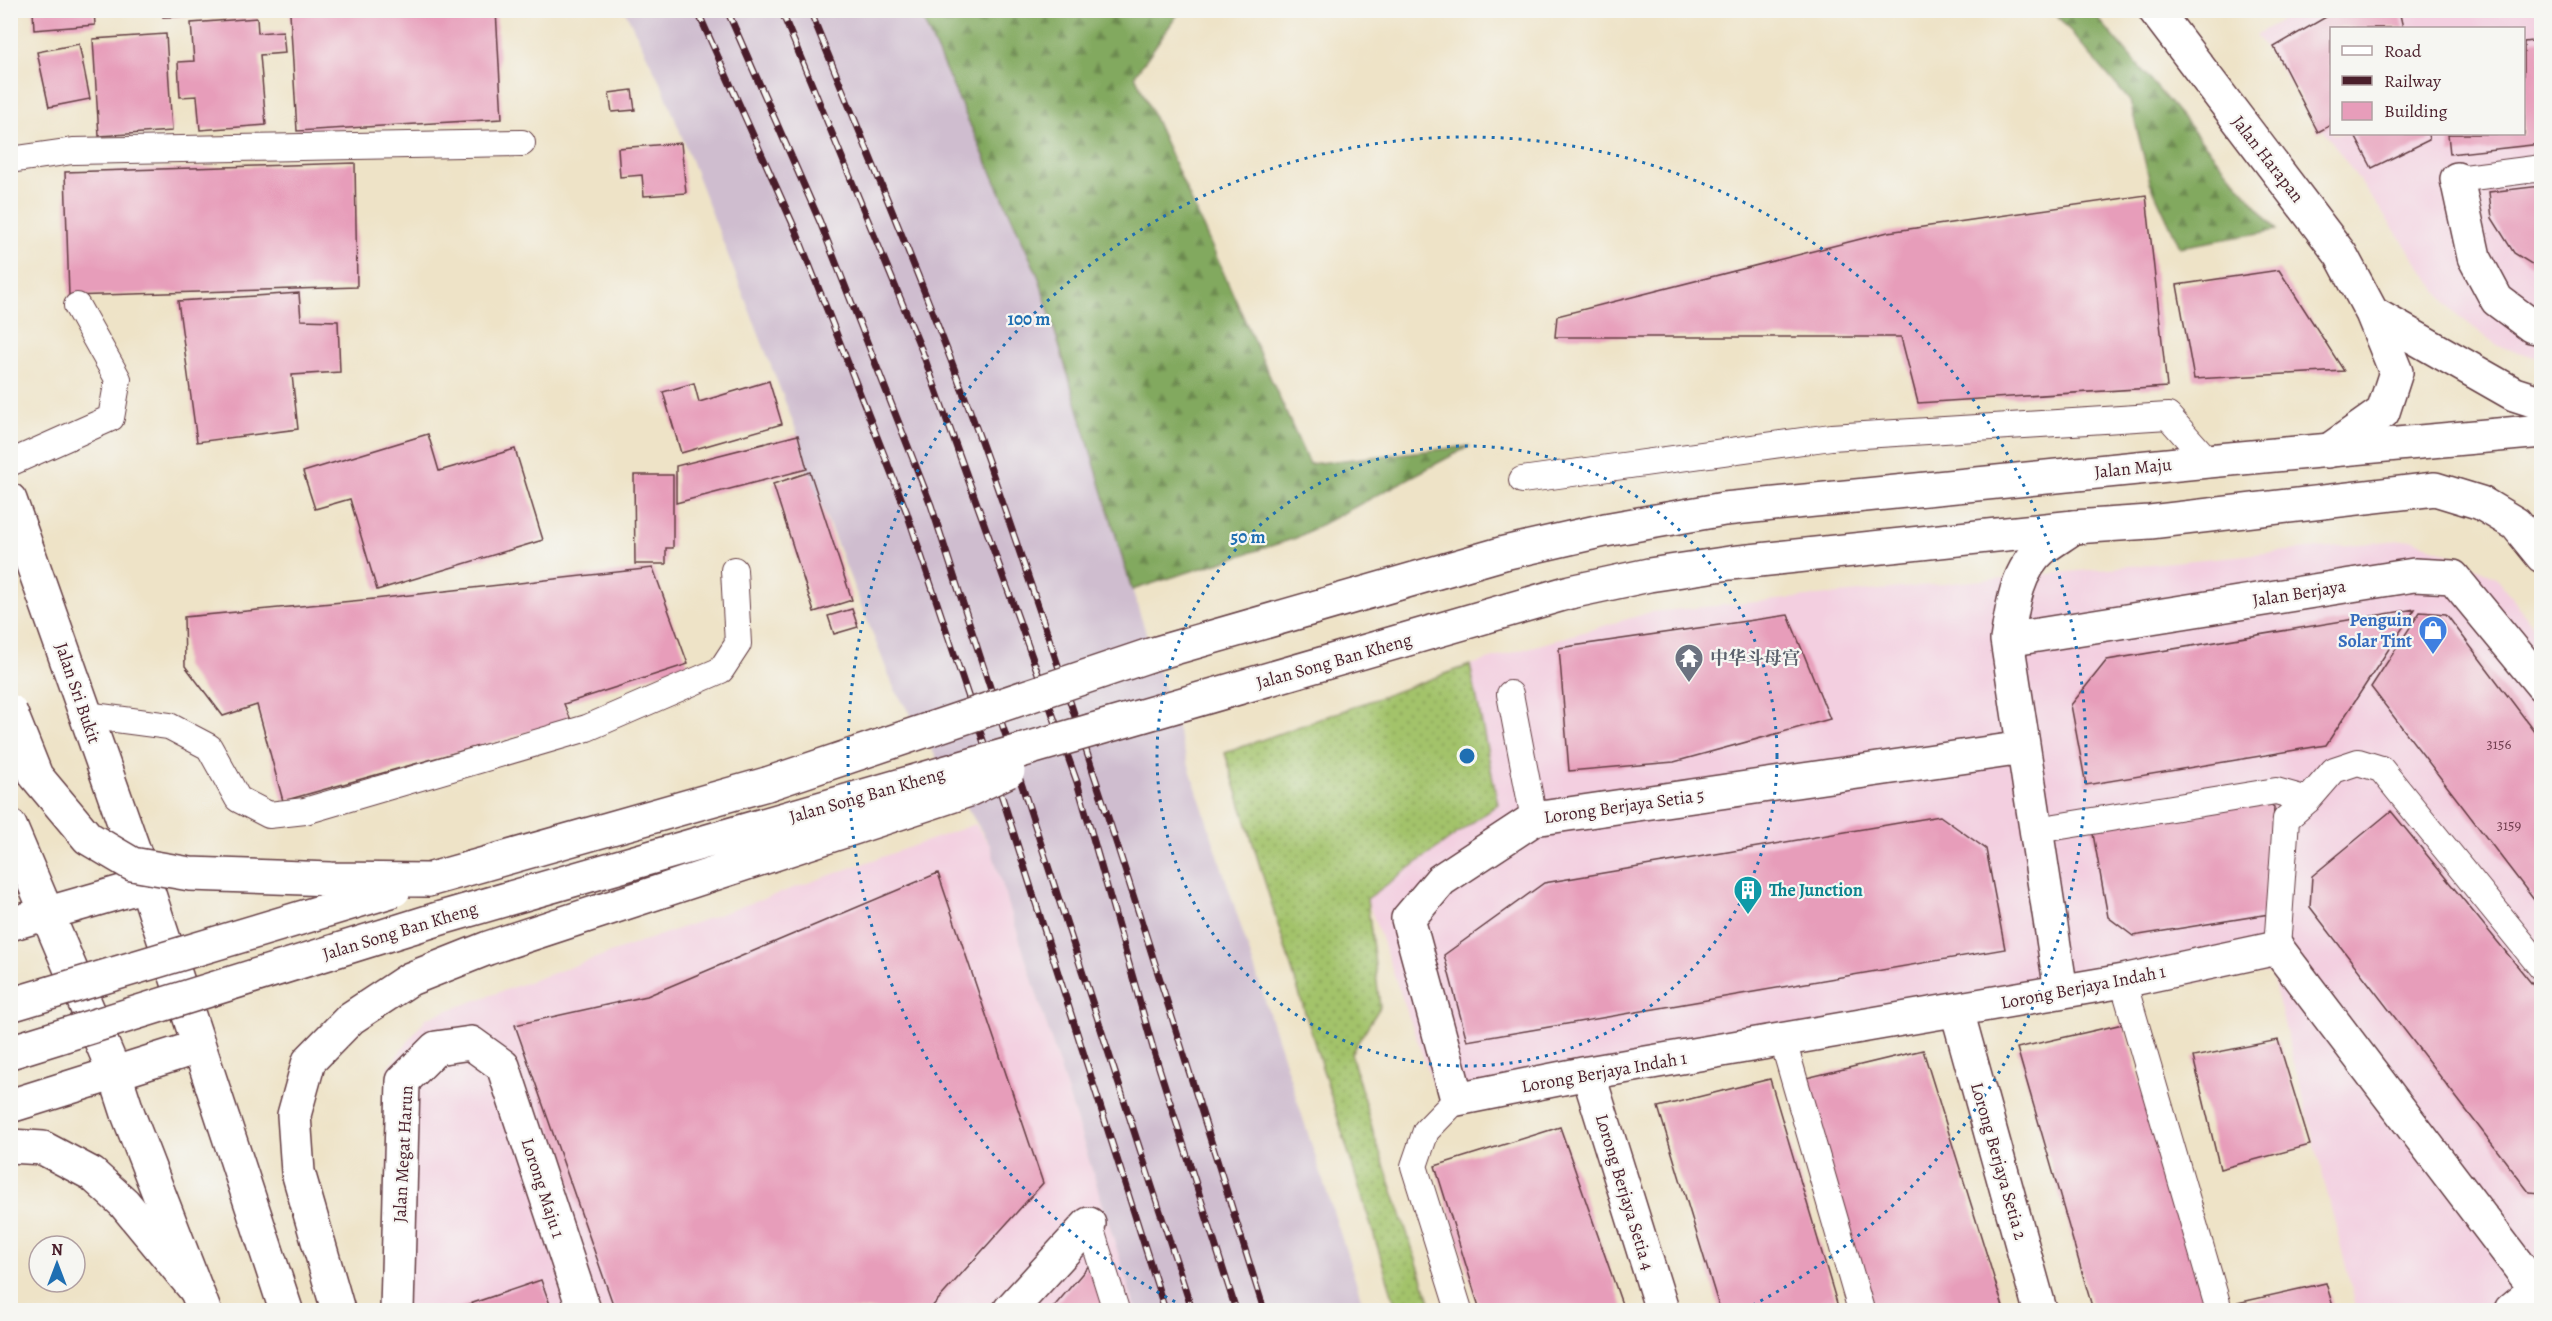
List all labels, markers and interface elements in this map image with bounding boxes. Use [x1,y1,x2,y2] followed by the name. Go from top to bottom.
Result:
[2330,27,2525,135] legend
[2384,39,2422,63] text: Road
[2384,69,2442,93] text: Railway
[2384,99,2448,123] text: Building
[2226,110,2310,208] street label: Jalan Harapan
[1008,307,1050,331] text: 100 m
[2093,452,2173,484] street label: Jalan Maju
[1231,525,1265,549] text: 50 m
[2251,574,2348,612] street label: Jalan Berjaya
[2338,608,2412,653] place label: Penguin Solar Tint
[2417,614,2449,656] shop icon: Penguin Solar Tint
[1253,627,1415,695] street label: Jalan Song Ban Kheng
[50,639,107,747] street label: Jalan Sri Bukit
[1673,642,1705,684] temple icon: 中华斗母宫
[1710,646,1800,670] place label: 中华斗母宫
[2487,734,2511,754] house number: 3156
[1457,746,1477,766] centre of rings
[786,761,948,829] street label: Jalan Song Ban Kheng
[1542,783,1706,829] street label: Lorong Berjaya Setia 5
[2497,815,2521,835] house number: 3159
[1732,874,1764,916] building icon: The Junction
[1769,878,1863,902] place label: The Junction
[320,896,480,966] street label: Jalan Song Ban Kheng
[1998,959,2168,1015] street label: Lorong Berjaya Indah 1
[1519,1046,1689,1098] street label: Lorong Berjaya Indah 1
[1965,1079,2033,1243] street label: Lorong Berjaya Setia 2
[387,1085,419,1223] street label: Jalan Megat Harun
[1590,1111,1660,1273] street label: Lorong Berjaya Setia 4
[516,1135,570,1241] street label: Lorong Maju 1
[27,1234,87,1294] north arrow
[51,1239,63,1261] text: N

